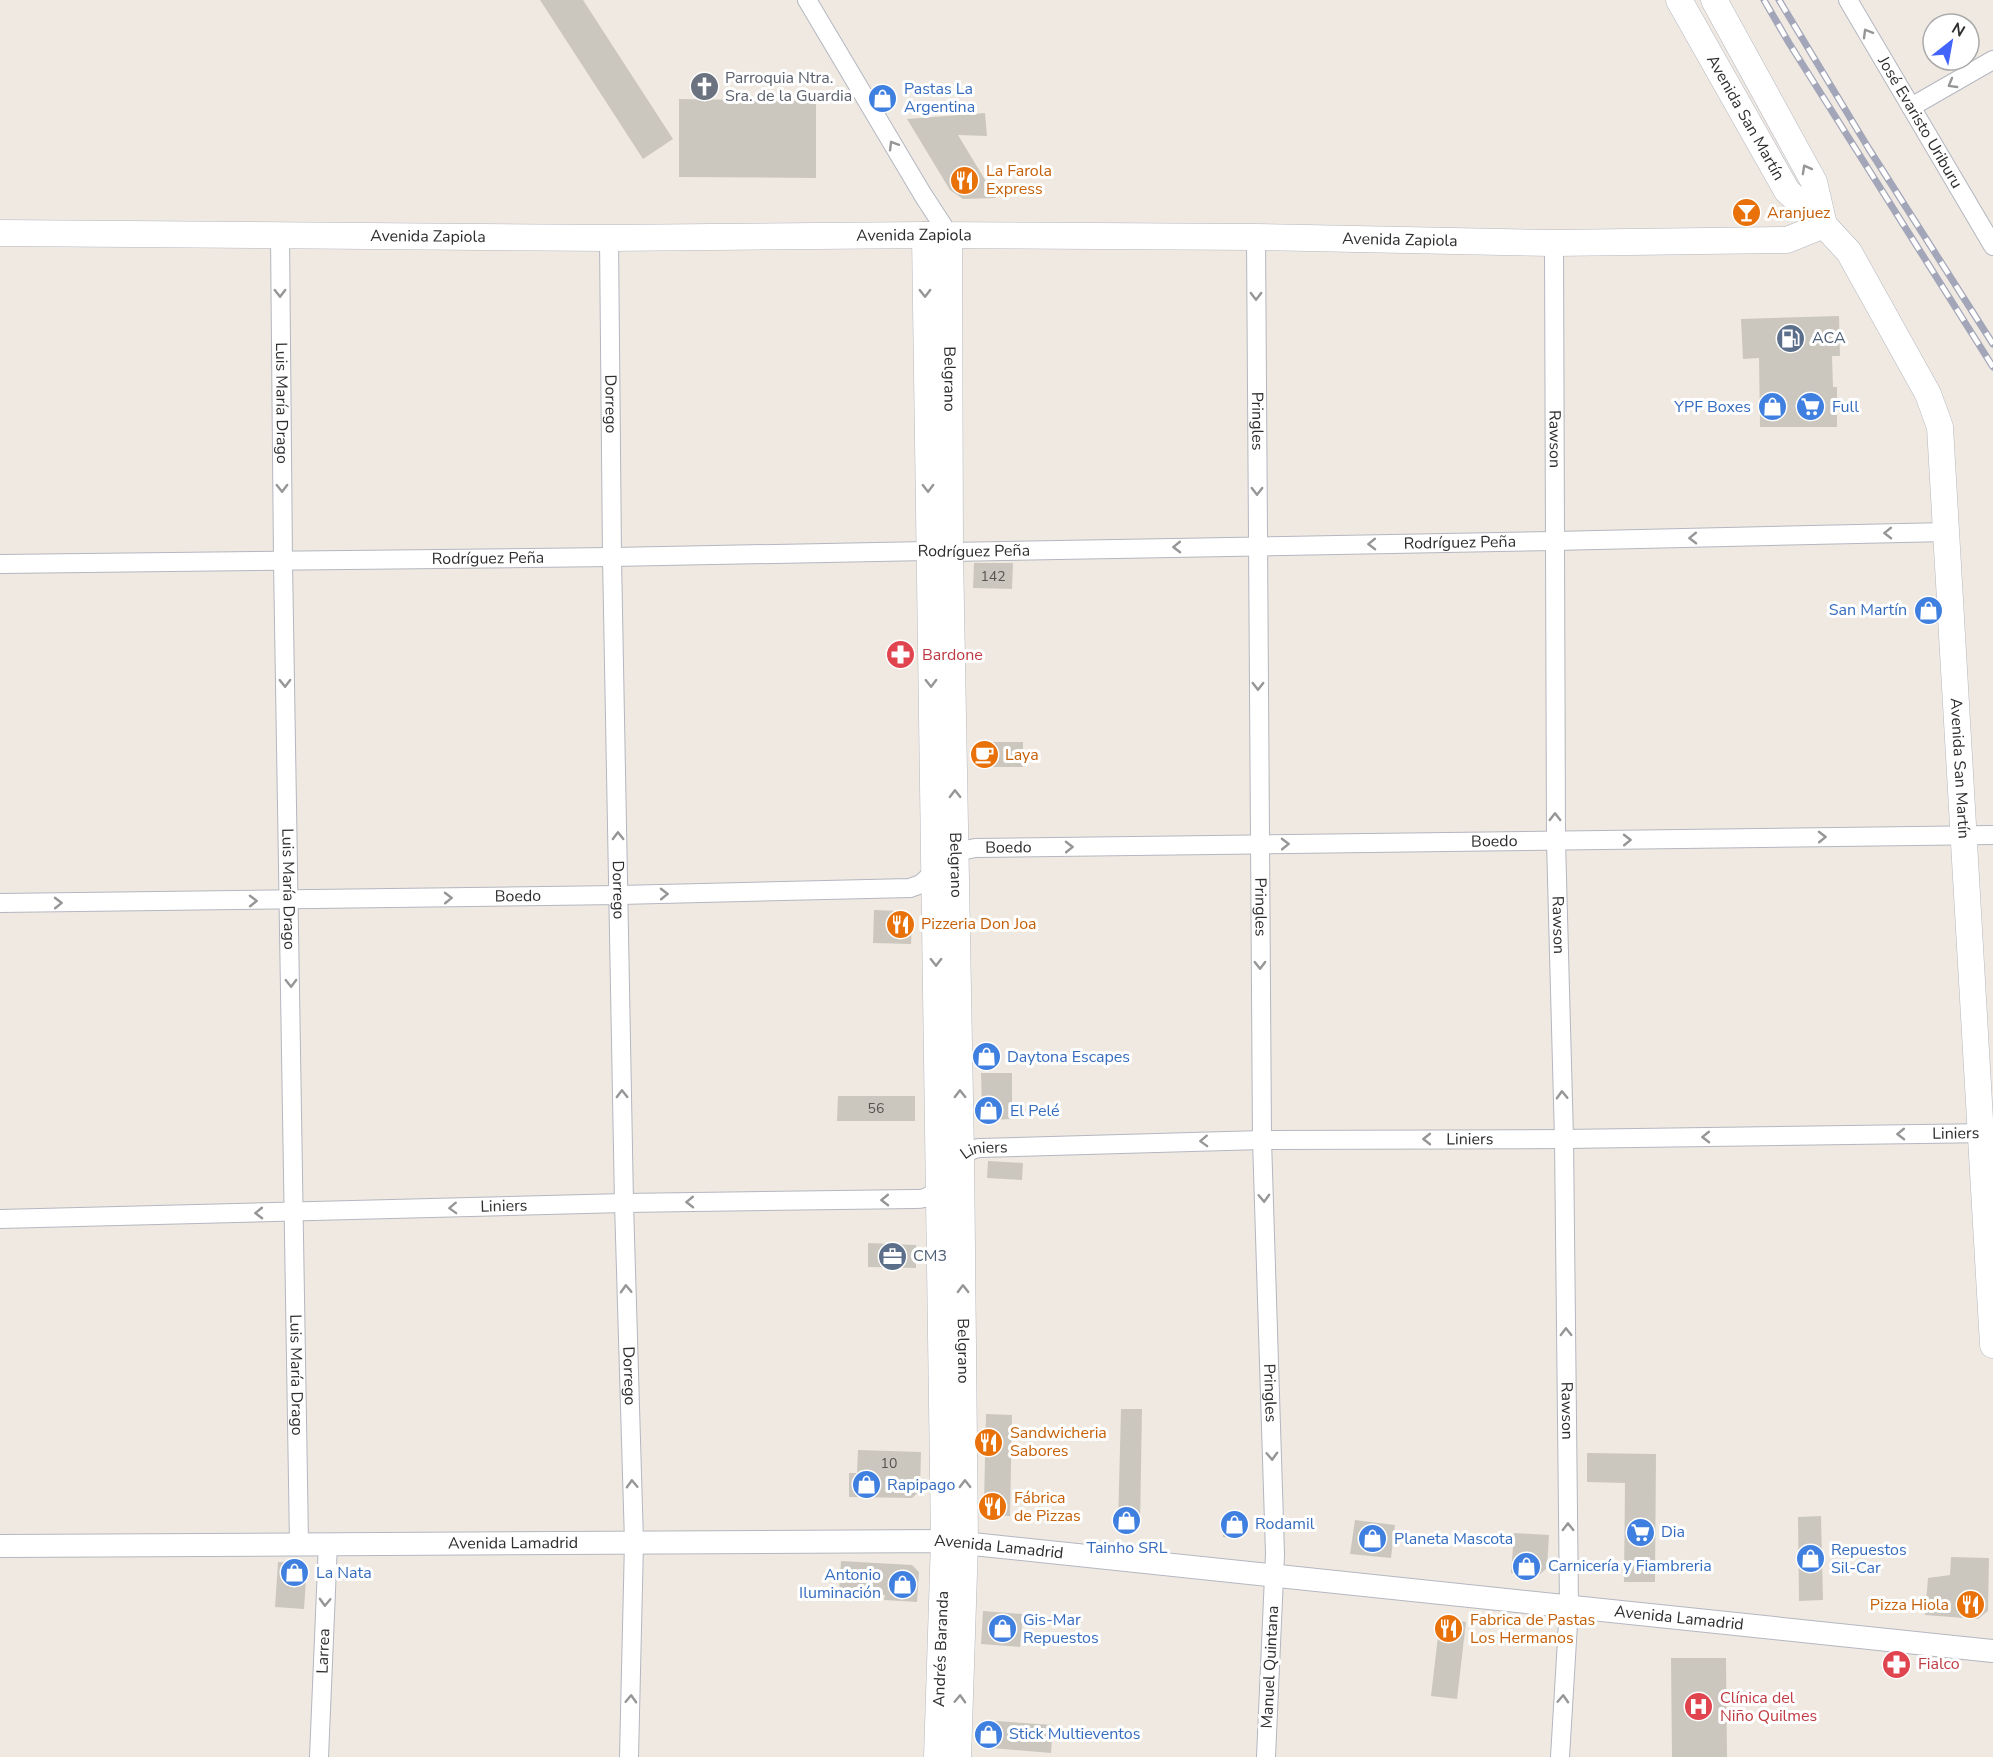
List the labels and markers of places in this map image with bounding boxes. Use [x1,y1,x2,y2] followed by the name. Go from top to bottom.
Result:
[725,67,852,107] place label: Parroquia Ntra. Sra. de la Guardia
[688,71,720,103] church icon: Parroquia Ntra. Sra. de la Guardia
[904,78,975,118] place label: Pastas La Argentina
[867,82,899,114] shop icon: Pastas La Argentina
[986,160,1052,200] place label: La Farola Express
[949,164,981,196] restaurant icon: La Farola Express
[1730,197,1762,229] bar icon: Aranjuez
[1767,202,1831,224] place label: Aranjuez
[1775,322,1807,354] fuel station icon: ACA
[1812,327,1846,349] place label: ACA
[1756,391,1788,423] shop icon: YPF Boxes
[1795,391,1827,423] supermarket icon: Full
[1673,396,1751,418] place label: YPF Boxes
[1832,396,1859,418] place label: Full
[1912,594,1944,626] shop icon: San Martín
[1829,599,1907,621] place label: San Martín
[885,639,917,671] pharmacy icon: Bardone
[922,644,983,666] place label: Bardone
[968,739,1000,771] cafe icon: Laya
[1005,744,1039,766] place label: Laya
[884,908,916,940] restaurant icon: Pizzeria Don Joa
[921,913,1037,935] place label: Pizzeria Don Joa
[970,1041,1002,1073] shop icon: Daytona Escapes
[1007,1046,1130,1068] place label: Daytona Escapes
[973,1095,1005,1127] shop icon: El Pelé
[1010,1100,1060,1122] place label: El Pelé
[876,1240,908,1272] office icon: CM3
[913,1245,947,1267] place label: CM3
[1010,1422,1107,1462] place label: Sandwicheria Sabores
[973,1426,1005,1458] restaurant icon: Sandwicheria Sabores
[850,1469,882,1501] shop icon: Rapipago
[887,1474,955,1496] place label: Rapipago
[1014,1487,1081,1527] place label: Fábrica de Pizzas
[977,1491,1009,1523] restaurant icon: Fábrica de Pizzas
[1111,1504,1143,1536] shop icon: Tainho SRL
[1218,1508,1250,1540] shop icon: Rodamil
[1255,1513,1315,1535] place label: Rodamil
[1624,1516,1656,1548] supermarket icon: Dia
[1661,1521,1685,1543] place label: Dia
[1357,1523,1389,1555] shop icon: Planeta Mascota
[1394,1528,1513,1550] place label: Planeta Mascota
[1086,1537,1168,1559] place label: Tainho SRL
[1831,1539,1907,1579] place label: Repuestos Sil-Car
[1794,1543,1826,1575] shop icon: Repuestos Sil-Car
[1511,1550,1543,1582] shop icon: Carnicería y Fiambreria
[1548,1555,1712,1577] place label: Carnicería y Fiambreria
[279,1557,311,1589] shop icon: La Nata
[316,1562,372,1584] place label: La Nata
[799,1564,881,1604] place label: Antonio Iluminación
[886,1568,918,1600] shop icon: Antonio Iluminación
[1954,1589,1986,1621] restaurant icon: Pizza Hiola
[1870,1594,1949,1616] place label: Pizza Hiola
[1023,1609,1099,1649] place label: Gis-Mar Repuestos
[1470,1609,1595,1649] place label: Fabrica de Pastas Los Hermanos
[986,1613,1018,1645] shop icon: Gis-Mar Repuestos
[1433,1613,1465,1645] restaurant icon: Fabrica de Pastas Los Hermanos
[1881,1648,1913,1680] pharmacy icon: Fialco
[1918,1653,1960,1675] place label: Fialco
[1720,1687,1817,1727] place label: Clínica del Niño Quilmes
[1683,1691,1715,1723] hospital icon: Clínica del Niño Quilmes
[972,1718,1004,1750] shop icon: Stick Multieventos
[1009,1723,1140,1745] place label: Stick Multieventos

